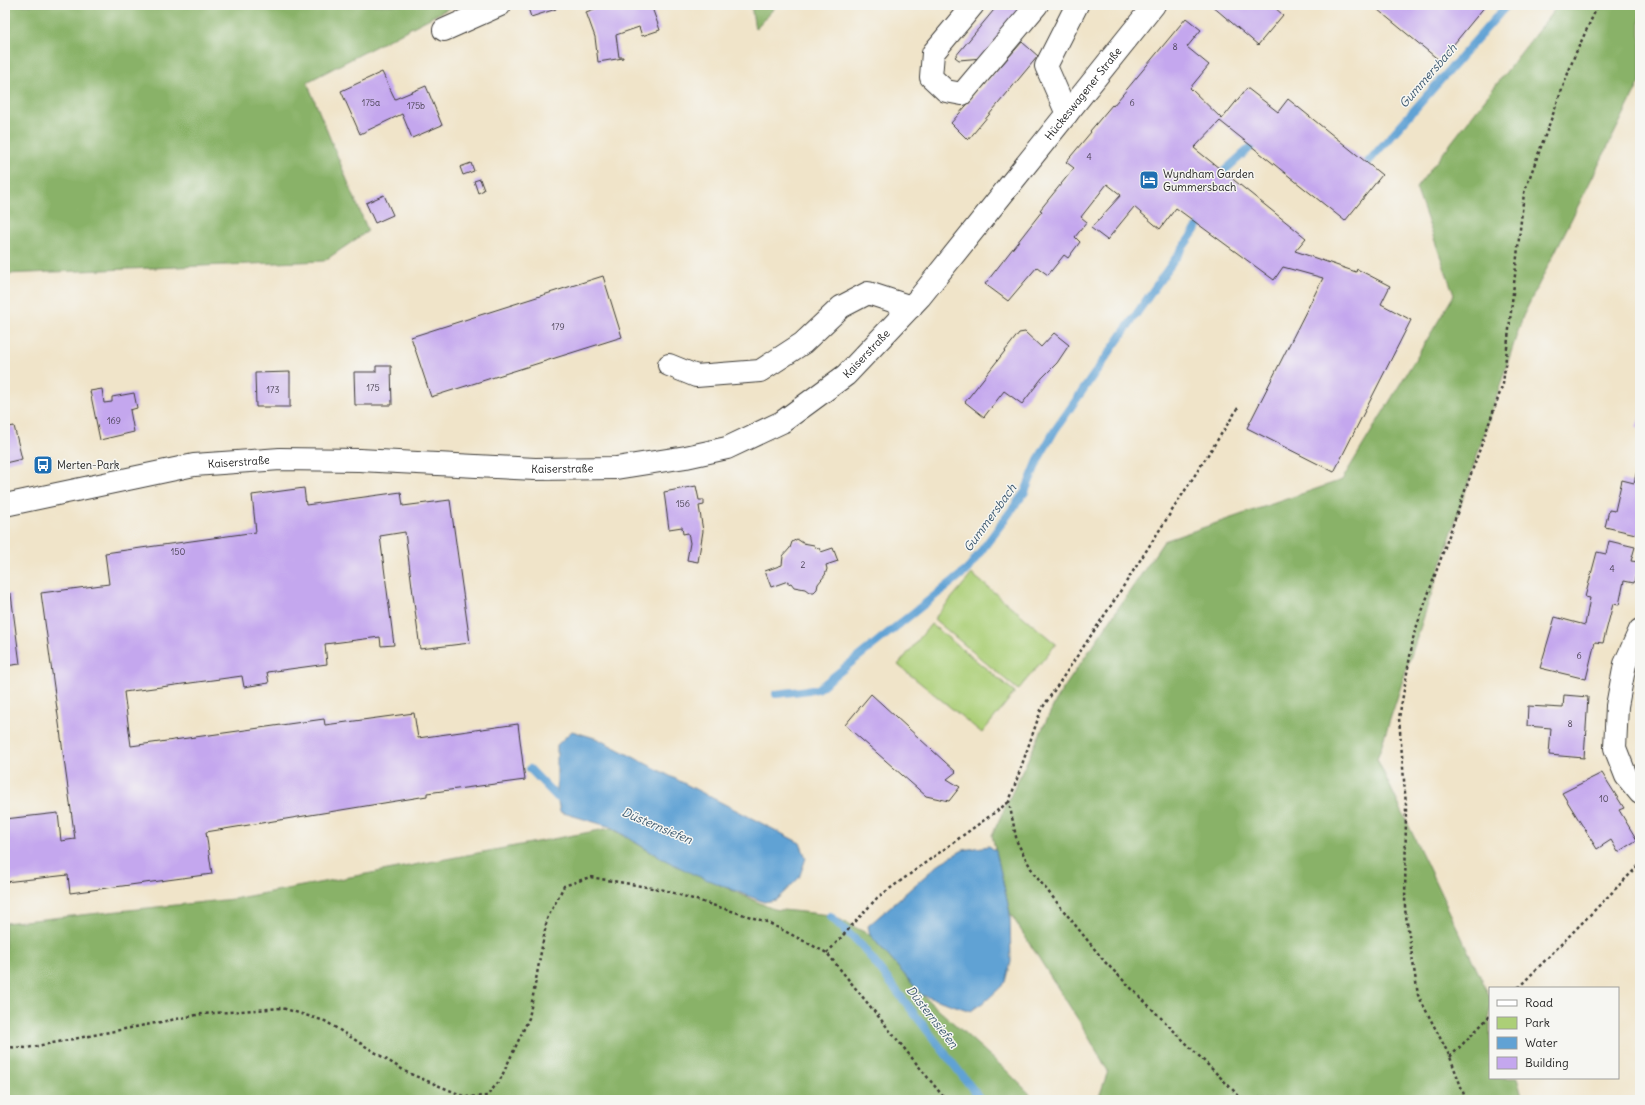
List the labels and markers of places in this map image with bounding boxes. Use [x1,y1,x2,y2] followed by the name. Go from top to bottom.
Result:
[1163,167,1254,194] place label: Wyndham Garden Gummersbach
[1138,169,1160,191] hotel icon: Wyndham Garden Gummersbach
[32,454,54,476] bus stop icon: Merten-Park
[57,458,120,472] place label: Merten-Park

